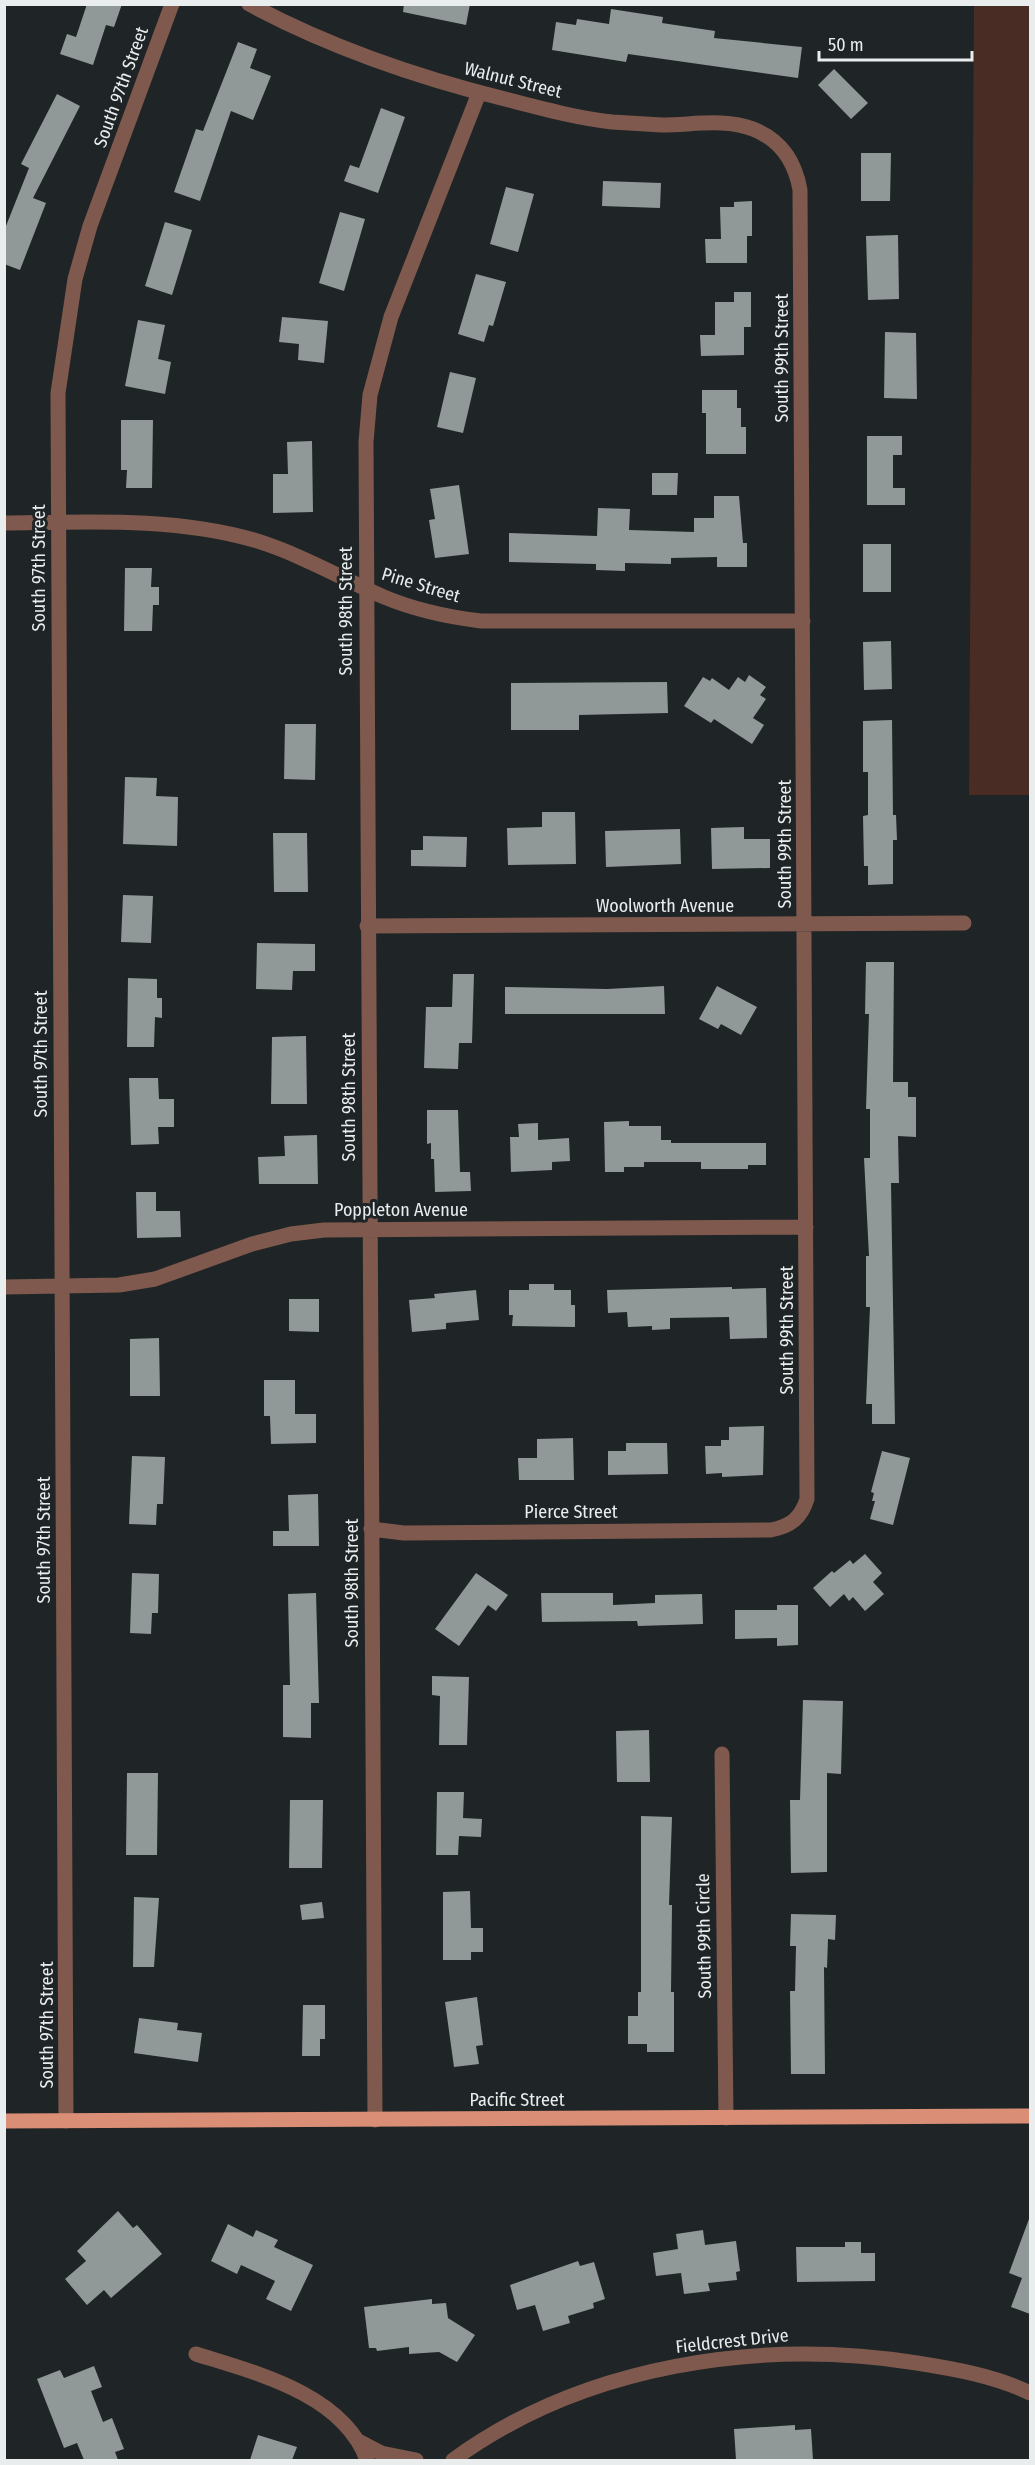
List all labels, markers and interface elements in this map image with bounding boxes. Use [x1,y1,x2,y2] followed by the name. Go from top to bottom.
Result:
[89,23,153,150] street label: South 97th Street
[819,24,972,62] scale bar
[828,34,864,56] text: 50 m
[462,57,564,103] street label: Walnut Street
[771,294,793,422] street label: South 99th Street
[28,504,50,632] street label: South 97th Street
[335,546,357,676] street label: South 98th Street
[379,563,463,607] street label: Pine Street
[774,780,796,908] street label: South 99th Street
[596,895,734,917] street label: Woolworth Avenue
[30,990,52,1118] street label: South 97th Street
[338,1032,360,1162] street label: South 98th Street
[334,1199,468,1221] street label: Poppleton Avenue
[776,1266,798,1394] street label: South 99th Street
[33,1476,55,1604] street label: South 97th Street
[524,1501,618,1523] street label: Pierce Street
[341,1518,363,1648] street label: South 98th Street
[692,1873,716,1999] street label: South 99th Circle
[36,1961,58,2089] street label: South 97th Street
[469,2089,565,2111] street label: Pacific Street
[674,2324,790,2358] street label: Fieldcrest Drive

